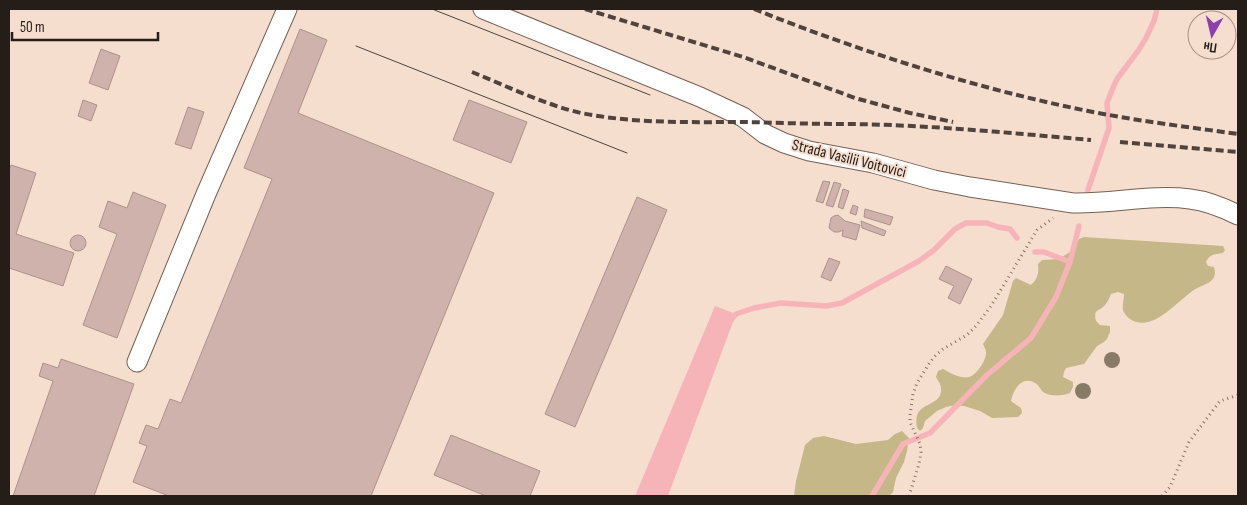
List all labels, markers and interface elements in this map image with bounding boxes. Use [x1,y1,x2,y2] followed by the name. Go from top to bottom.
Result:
[12,10,159,42] scale bar
[1187,10,1237,60] north arrow
[20,18,45,37] text: 50 m
[1202,38,1218,57] text: Пн
[790,136,908,182] street label: Strada Vasilii Voitovici

